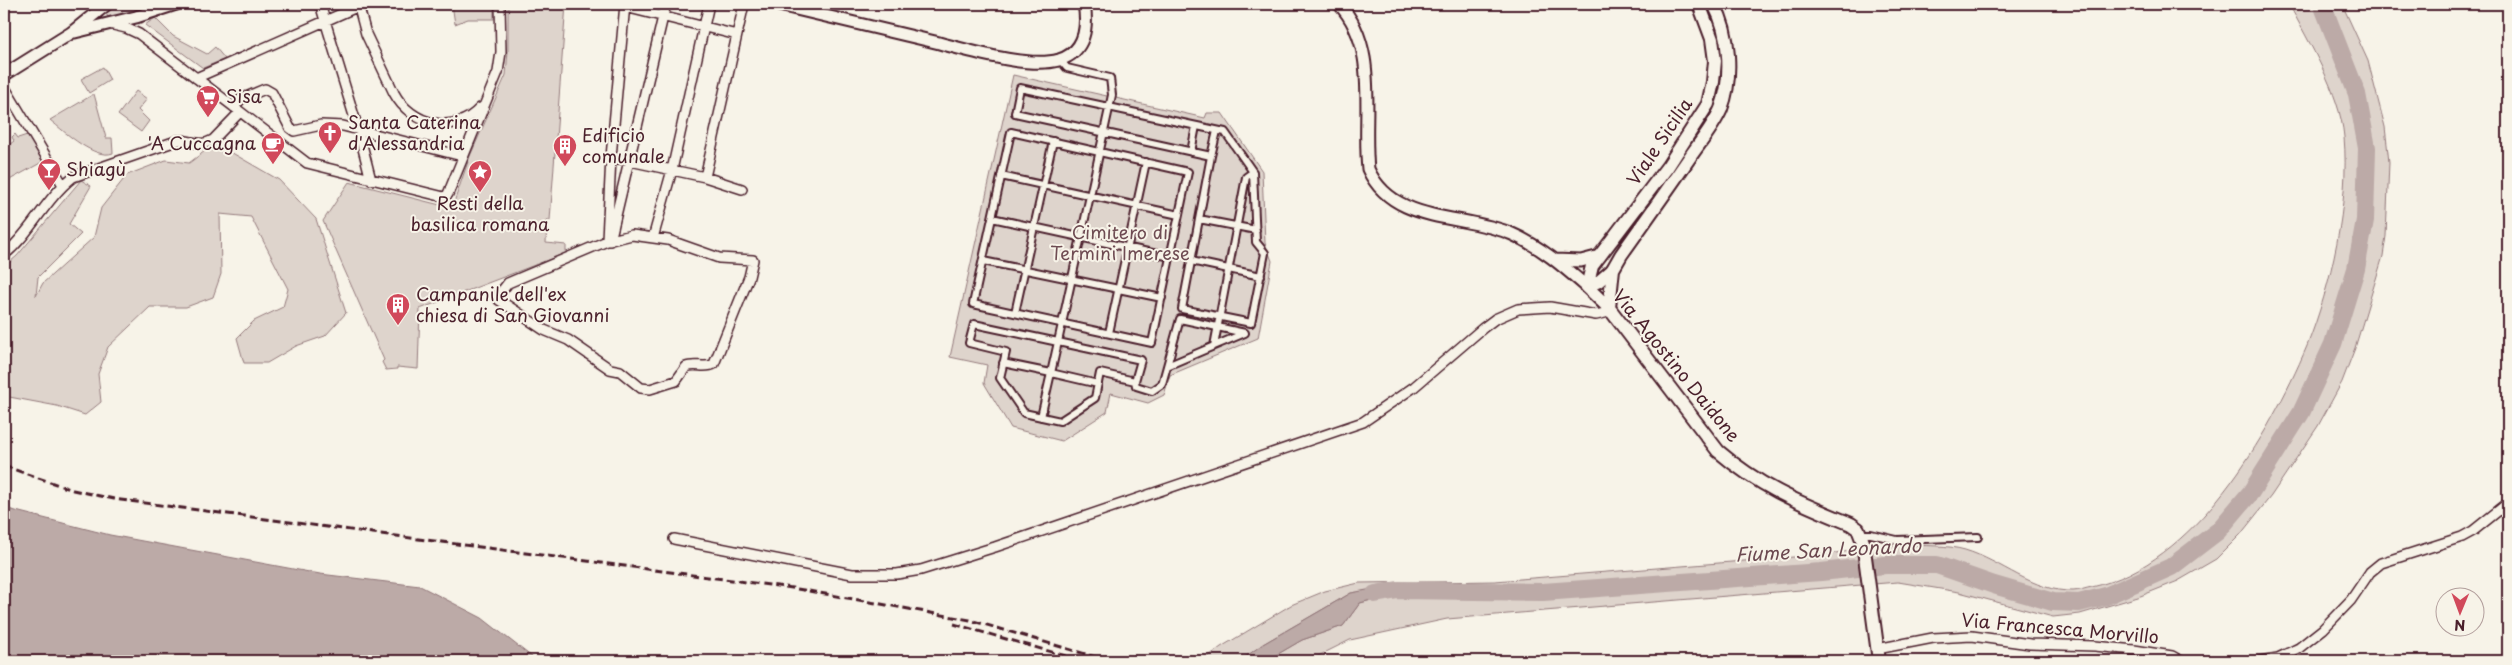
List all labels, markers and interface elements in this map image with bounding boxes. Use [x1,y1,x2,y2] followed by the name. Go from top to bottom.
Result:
[226,82,263,109] place label: Sisa
[195,84,221,118] supermarket icon: Sisa
[1619,92,1698,190] street label: Viale Sicilia
[348,108,481,156] place label: Santa Caterina d'Alessandria
[317,120,343,154] church icon: Santa Caterina d'Alessandria
[582,121,665,169] place label: Edificio comunale
[147,129,257,156] place label: 'A Cuccagna
[260,131,286,165] cafe icon: 'A Cuccagna
[552,133,578,167] building icon: Edificio comunale
[66,155,126,182] place label: Shiagù
[36,157,62,191] bar icon: Shiagù
[467,159,493,193] place icon: Resti della basilica romana
[411,189,550,237] place label: Resti della basilica romana
[1050,218,1190,266] park label: Cimitero di Termini Imerese
[416,280,610,328] place label: Campanile dell'ex chiesa di San Giovanni
[1607,283,1747,447] street label: Via Agostino Daidone
[385,292,411,326] building icon: Campanile dell'ex chiesa di San Giovanni
[1734,530,1923,568] water label: Fiume San Leonardo
[2434,588,2484,638] north arrow
[1960,605,2160,650] street label: Via Francesca Morvillo
[2454,615,2465,636] text: N

